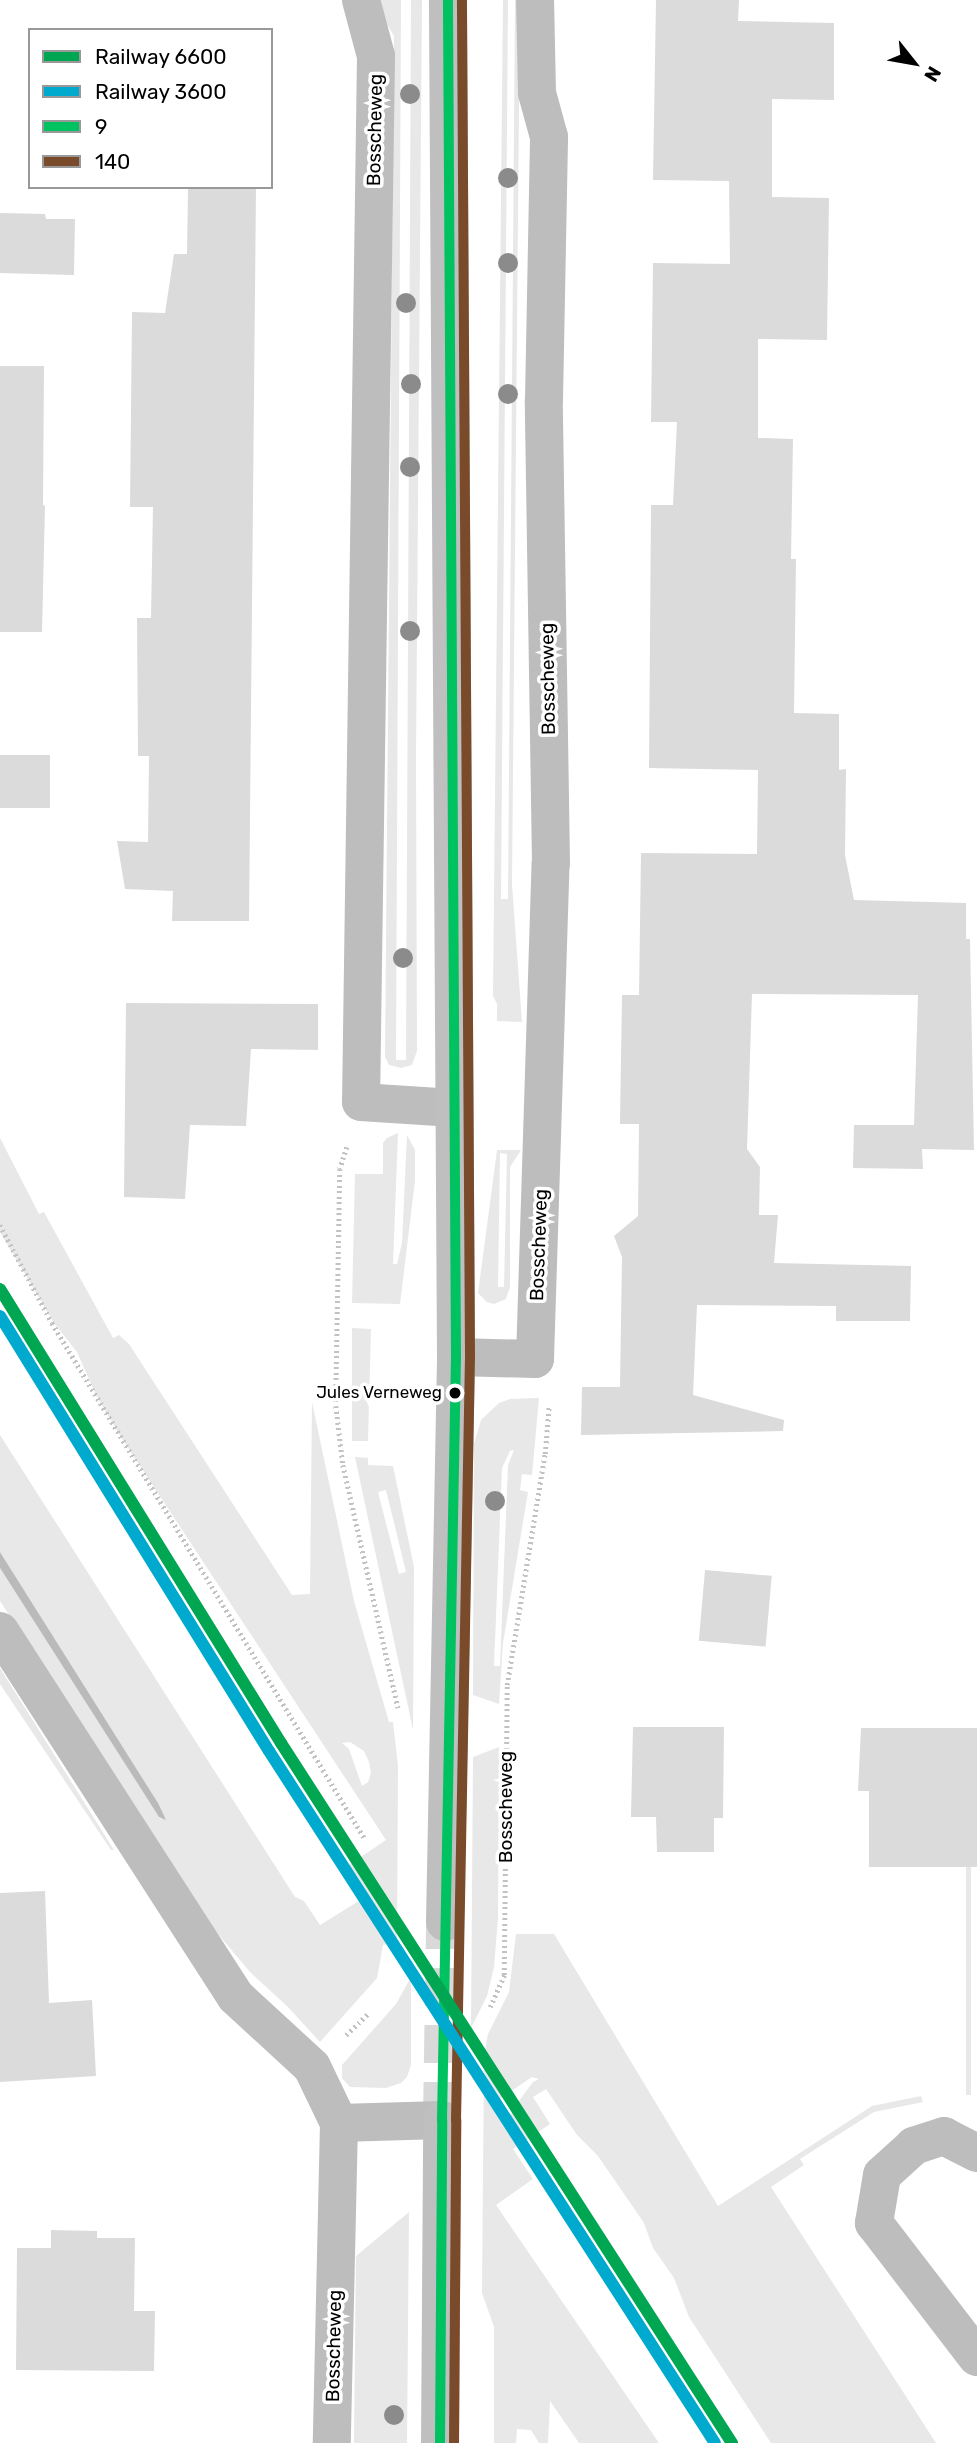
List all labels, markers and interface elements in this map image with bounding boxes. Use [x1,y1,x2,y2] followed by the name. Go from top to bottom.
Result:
[28,28,273,189] legend
[879,28,949,98] north arrow
[95,44,227,69] text: Railway 6600
[919,62,946,86] text: N
[363,74,387,186] street label: Bosscheweg
[95,79,227,104] text: Railway 3600
[95,114,107,139] text: 9
[95,149,130,174] text: 140
[536,623,560,735] street label: Bosscheweg
[526,1188,552,1302] street label: Bosscheweg
[316,1383,442,1403] place label: Jules Verneweg
[448,1386,462,1400] marker: Jules Verneweg
[495,1751,517,1863] street label: Bosscheweg
[322,2290,346,2402] street label: Bosscheweg

